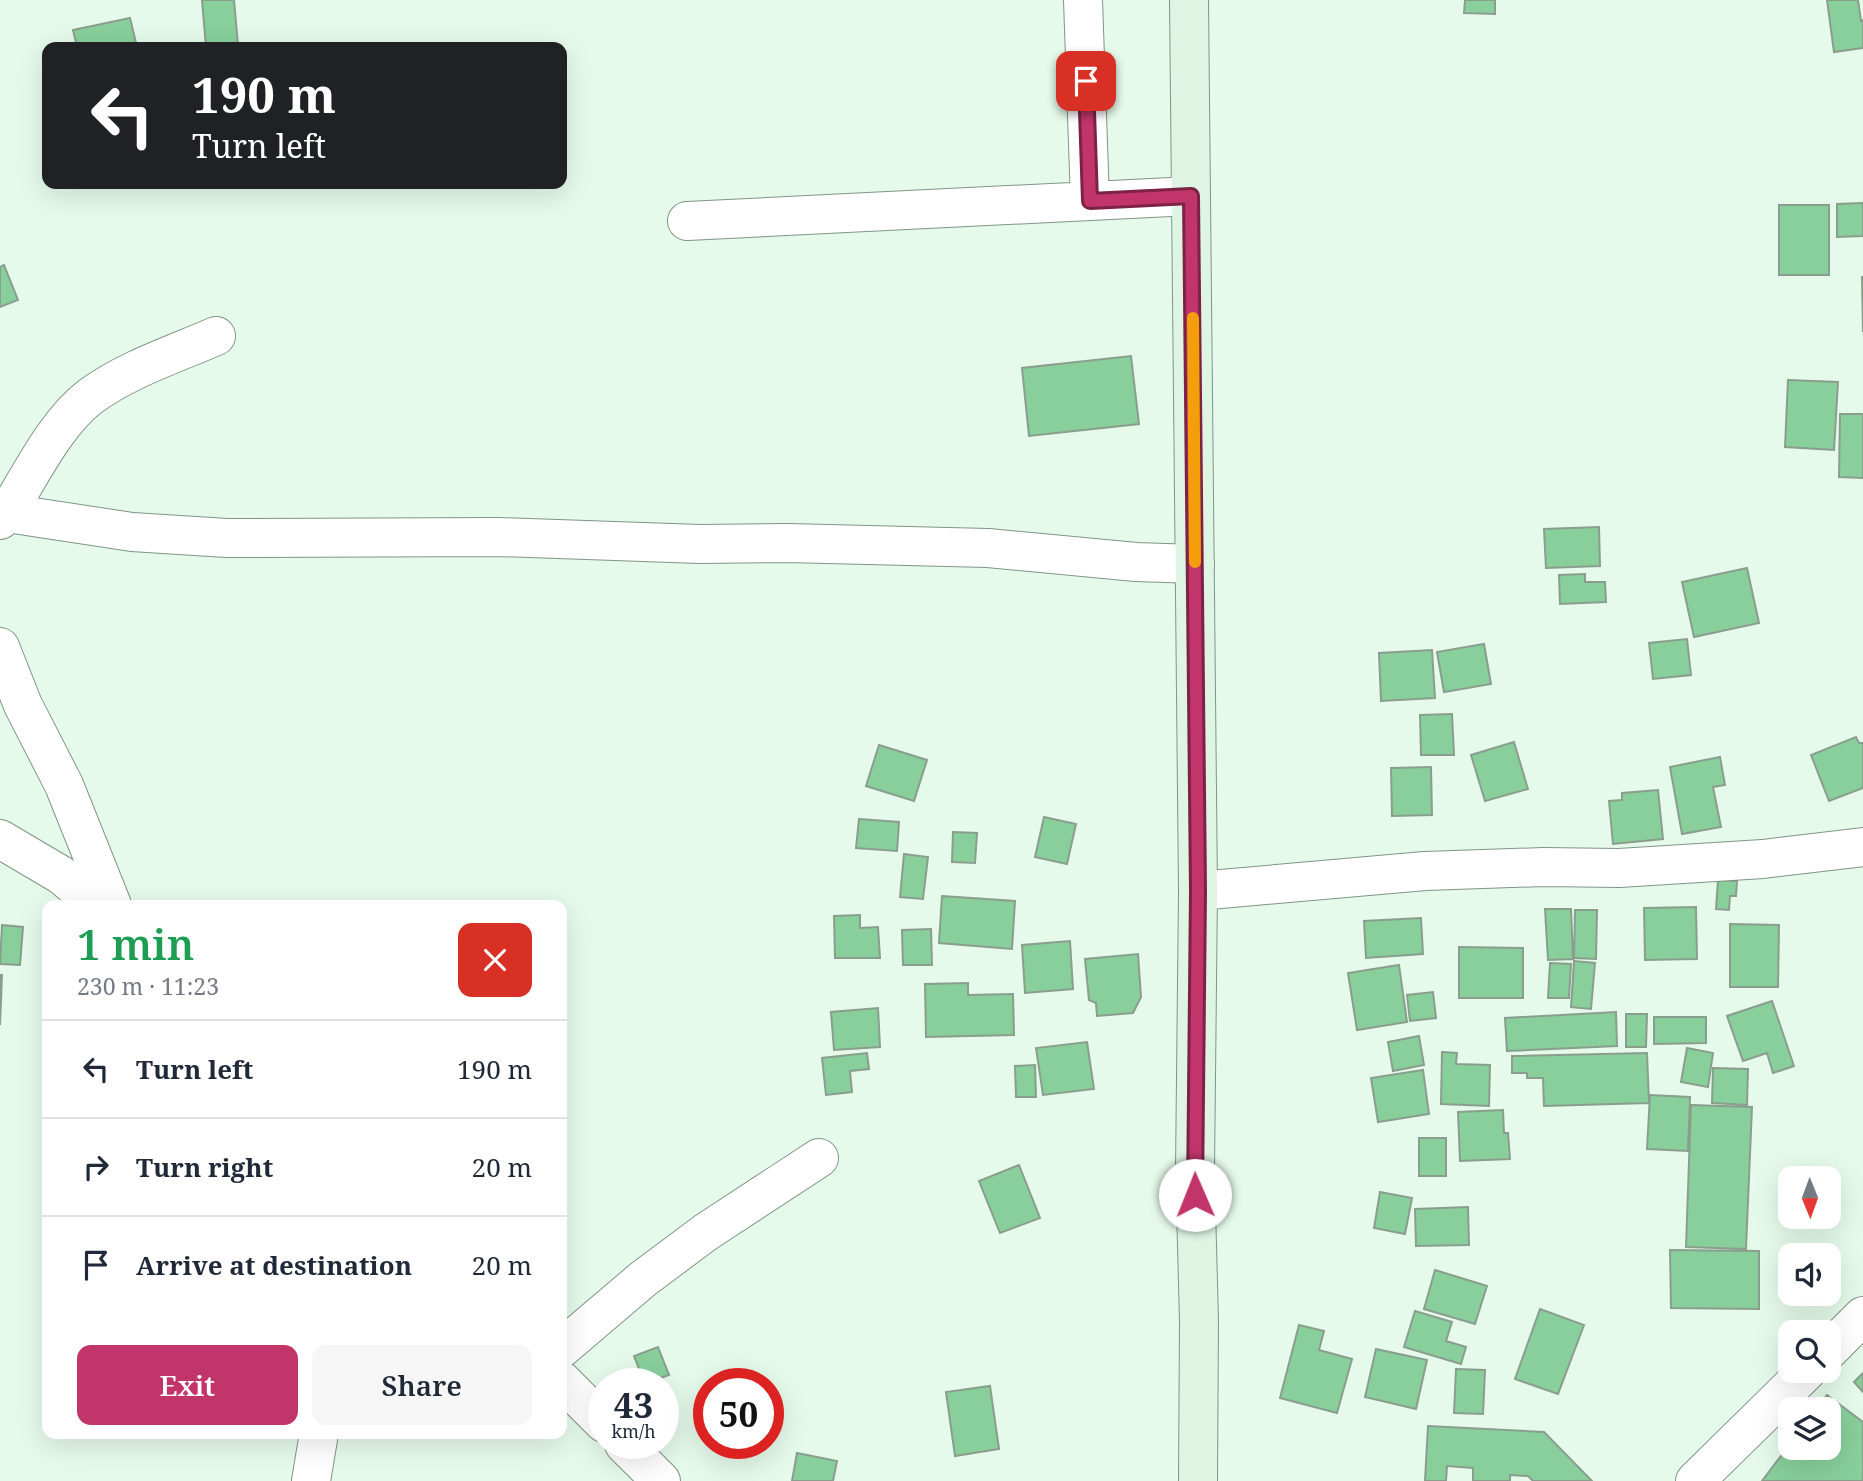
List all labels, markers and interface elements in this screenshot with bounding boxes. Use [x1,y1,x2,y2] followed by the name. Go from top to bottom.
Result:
[1056,51,1116,111] pin
[192,61,336,127] text: 190 m
[1067,62,1105,100] icon: arrive
[77,70,168,161] icon: left
[192,124,326,167] text: Turn left
[77,915,194,972] text: 1 min
[458,923,532,997] button: close
[77,970,219,1002] text: 230 m · 11:23
[77,1050,115,1088] icon: left
[136,1051,253,1087] text: Turn left
[457,1051,532,1087] text: 190 m
[77,1148,115,1186] icon: right
[136,1149,273,1185] text: Turn right
[472,1149,532,1185] text: 20 m
[1158,1158,1232,1232] position arrow
[1778,1166,1841,1228] north arrow
[1778,1166,1841,1460] map controls
[1778,1243,1841,1306] button: sound
[77,1246,115,1284] icon: arrive
[136,1247,412,1283] text: Arrive at destination
[472,1247,532,1283] text: 20 m
[1778,1320,1841,1383] button: search
[77,1345,298,1425] button: Exit
[312,1345,532,1425] button: Share
[693,1368,784,1459] speed limit sign: 50
[614,1381,653,1428] text: 43
[1778,1397,1841,1460] button: layers
[611,1419,656,1443] text: km/h

